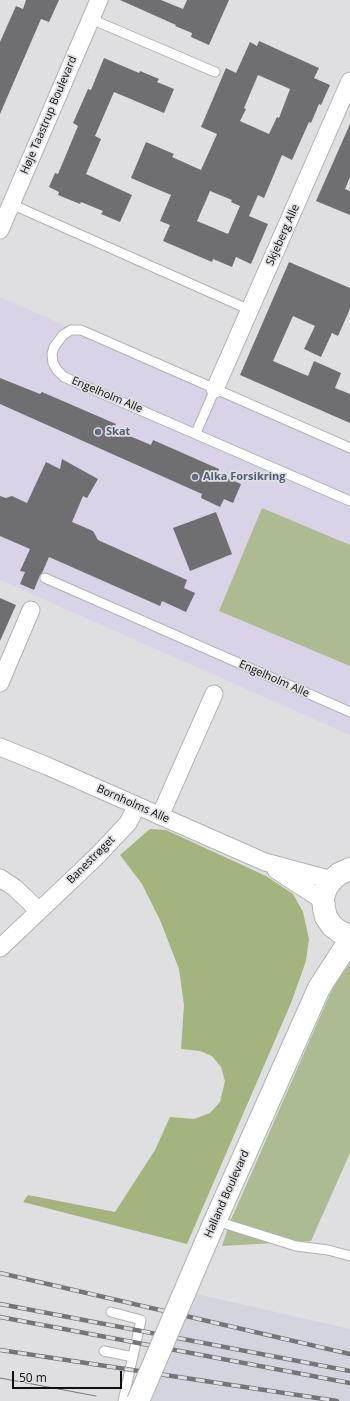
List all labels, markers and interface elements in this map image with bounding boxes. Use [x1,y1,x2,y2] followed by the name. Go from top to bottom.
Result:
[18,54,80,176] street label: Høje Taastrup Boulevard
[264,202,302,268] street label: Skjeberg Alle
[70,374,144,416] street label: Engelholm Alle
[106,425,130,439] place label: Skat
[93,427,103,437] marker: Skat
[203,470,286,484] place label: Alka Forsikring
[190,472,200,482] marker: Alka Forsikring
[237,658,311,700] street label: Engelholm Alle
[95,782,171,826] street label: Bornholms Alle
[64,833,118,887] street label: Banestrøget
[202,1148,252,1240] street label: Halland Boulevard
[14,1363,124,1389] scale bar
[19,1369,47,1386] text: 50 m

